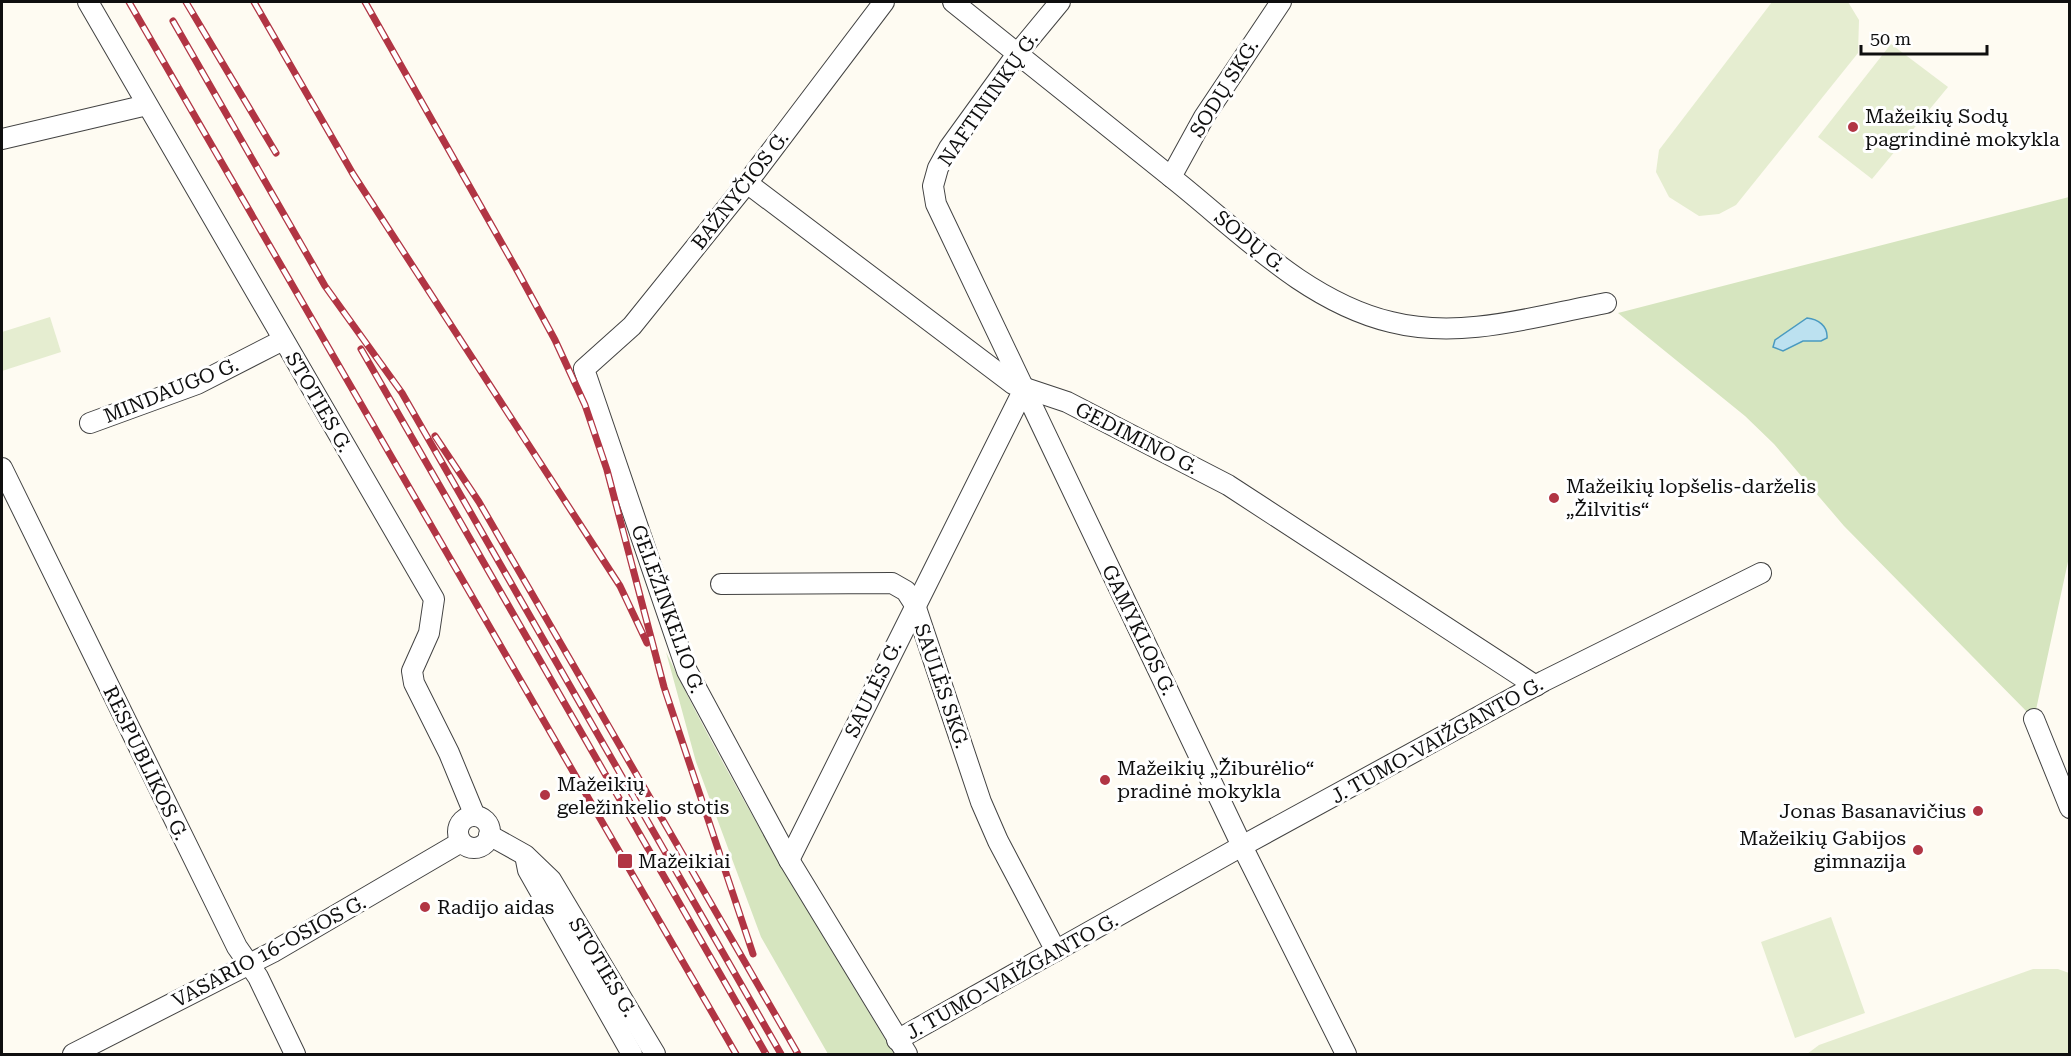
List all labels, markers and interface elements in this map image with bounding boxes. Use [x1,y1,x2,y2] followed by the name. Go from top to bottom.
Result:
[1861,18,1987,56] scale bar
[933,27,1043,171] street label: NAFTININKŲ G.
[1870,28,1911,49] text: 50 m
[1184,35,1264,141] street label: SODŲ SKG.
[1865,104,2060,151] place label: Mažeikių Sodų pagrindinė mokykla
[1846,120,1860,134] marker: Mažeikių Sodų pagrindinė mokykla
[686,126,794,254] street label: BAŽNYČIOS G.
[1210,205,1290,277] street label: SODŲ G.
[281,348,357,456] street label: STOTIES G.
[100,352,242,428] street label: MINDAUGO G.
[1072,397,1202,479] street label: GEDIMINO G.
[1566,474,1816,521] place label: Mažeikių lopšelis-darželis „Žilvitis“
[1547,491,1561,505] marker: Mažeikių lopšelis-darželis „Žilvitis“
[626,522,710,696] street label: GELEŽINKELIO G.
[1097,561,1181,699] street label: GAMYKLOS G.
[909,620,975,752] street label: SAULĖS SKG.
[839,637,907,741] street label: SAULĖS G.
[1327,672,1547,808] street label: J. TUMO-VAIŽGANTO G.
[98,682,194,844] street label: RESPUBLIKOS G.
[1117,756,1315,803] place label: Mažeikių „Žiburėlio“ pradinė mokykla
[557,772,729,819] place label: Mažeikių geležinkelio stotis
[1098,773,1112,787] marker: Mažeikių „Žiburėlio“ pradinė mokykla
[538,788,552,802] marker: Mažeikių geležinkelio stotis
[1779,799,1966,823] place label: Jonas Basanavičius
[1971,804,1985,818] marker: Jonas Basanavičius
[1739,826,1906,873] place label: Mažeikių Gabijos gimnazija
[1911,843,1925,857] marker: Mažeikių Gabijos gimnazija
[638,849,731,873] place label: Mažeikiai
[616,852,634,870] marker: Mažeikiai
[168,890,370,1012] street label: VASARIO 16-OSIOS G.
[437,895,554,919] place label: Radijo aidas
[418,900,432,914] marker: Radijo aidas
[902,908,1122,1044] street label: J. TUMO-VAIŽGANTO G.
[564,913,642,1021] street label: STOTIES G.

